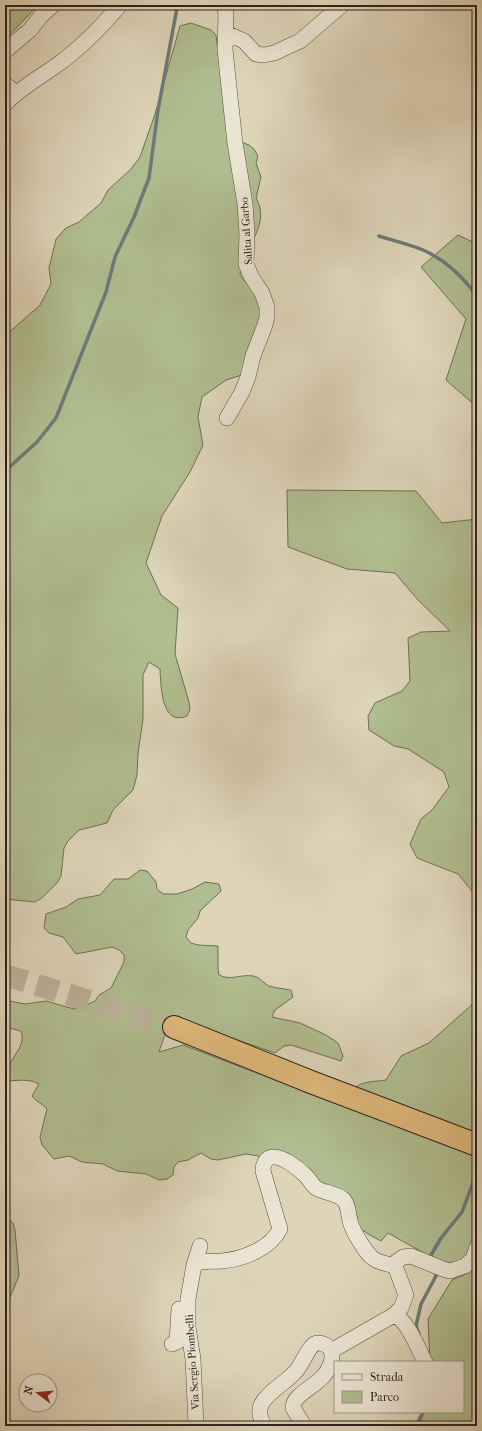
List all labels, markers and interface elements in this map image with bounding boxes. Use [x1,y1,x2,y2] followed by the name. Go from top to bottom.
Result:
[238,196,255,265] street label: Salita al Garbo
[183,1313,202,1411] street label: Via Sergio Piombelli
[334,1361,464,1413] legend
[370,1370,404,1384] text: Strada
[18,1373,58,1413] north arrow
[21,1384,36,1396] text: N
[370,1390,399,1404] text: Parco

